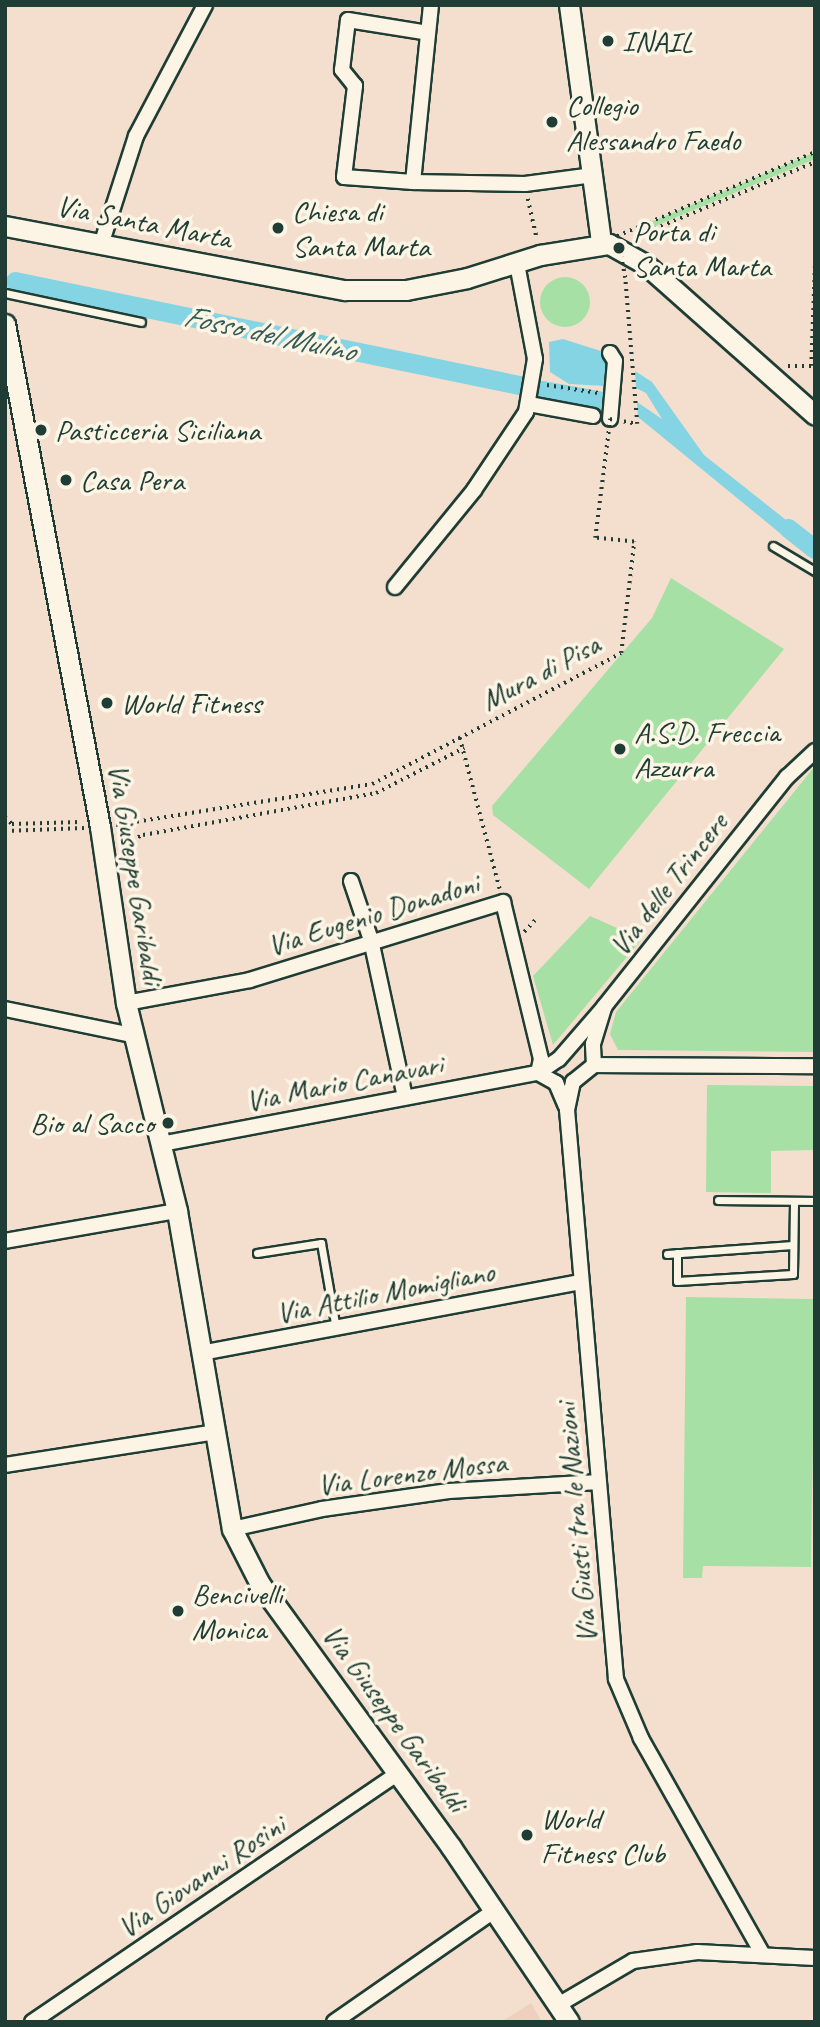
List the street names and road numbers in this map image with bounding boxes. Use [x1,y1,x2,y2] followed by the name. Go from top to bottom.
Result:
[54,187,234,257] street label: Via Santa Marta
[474,626,606,718] street label: Mura di Pisa
[101,761,171,987] street label: Via Giuseppe Garibaldi
[601,805,735,963] street label: Via delle Trincere
[263,865,483,963] street label: Via Eugenio Donadoni
[242,1045,446,1119] street label: Via Mario Canavari
[273,1253,497,1331] street label: Via Attilio Momigliano
[547,1400,605,1646] street label: Via Giusti tra le Nazioni
[316,1444,508,1502] street label: Via Lorenzo Mossa
[315,1617,475,1819] street label: Via Giuseppe Garibaldi
[110,1807,292,1945] street label: Via Giovanni Rosini

